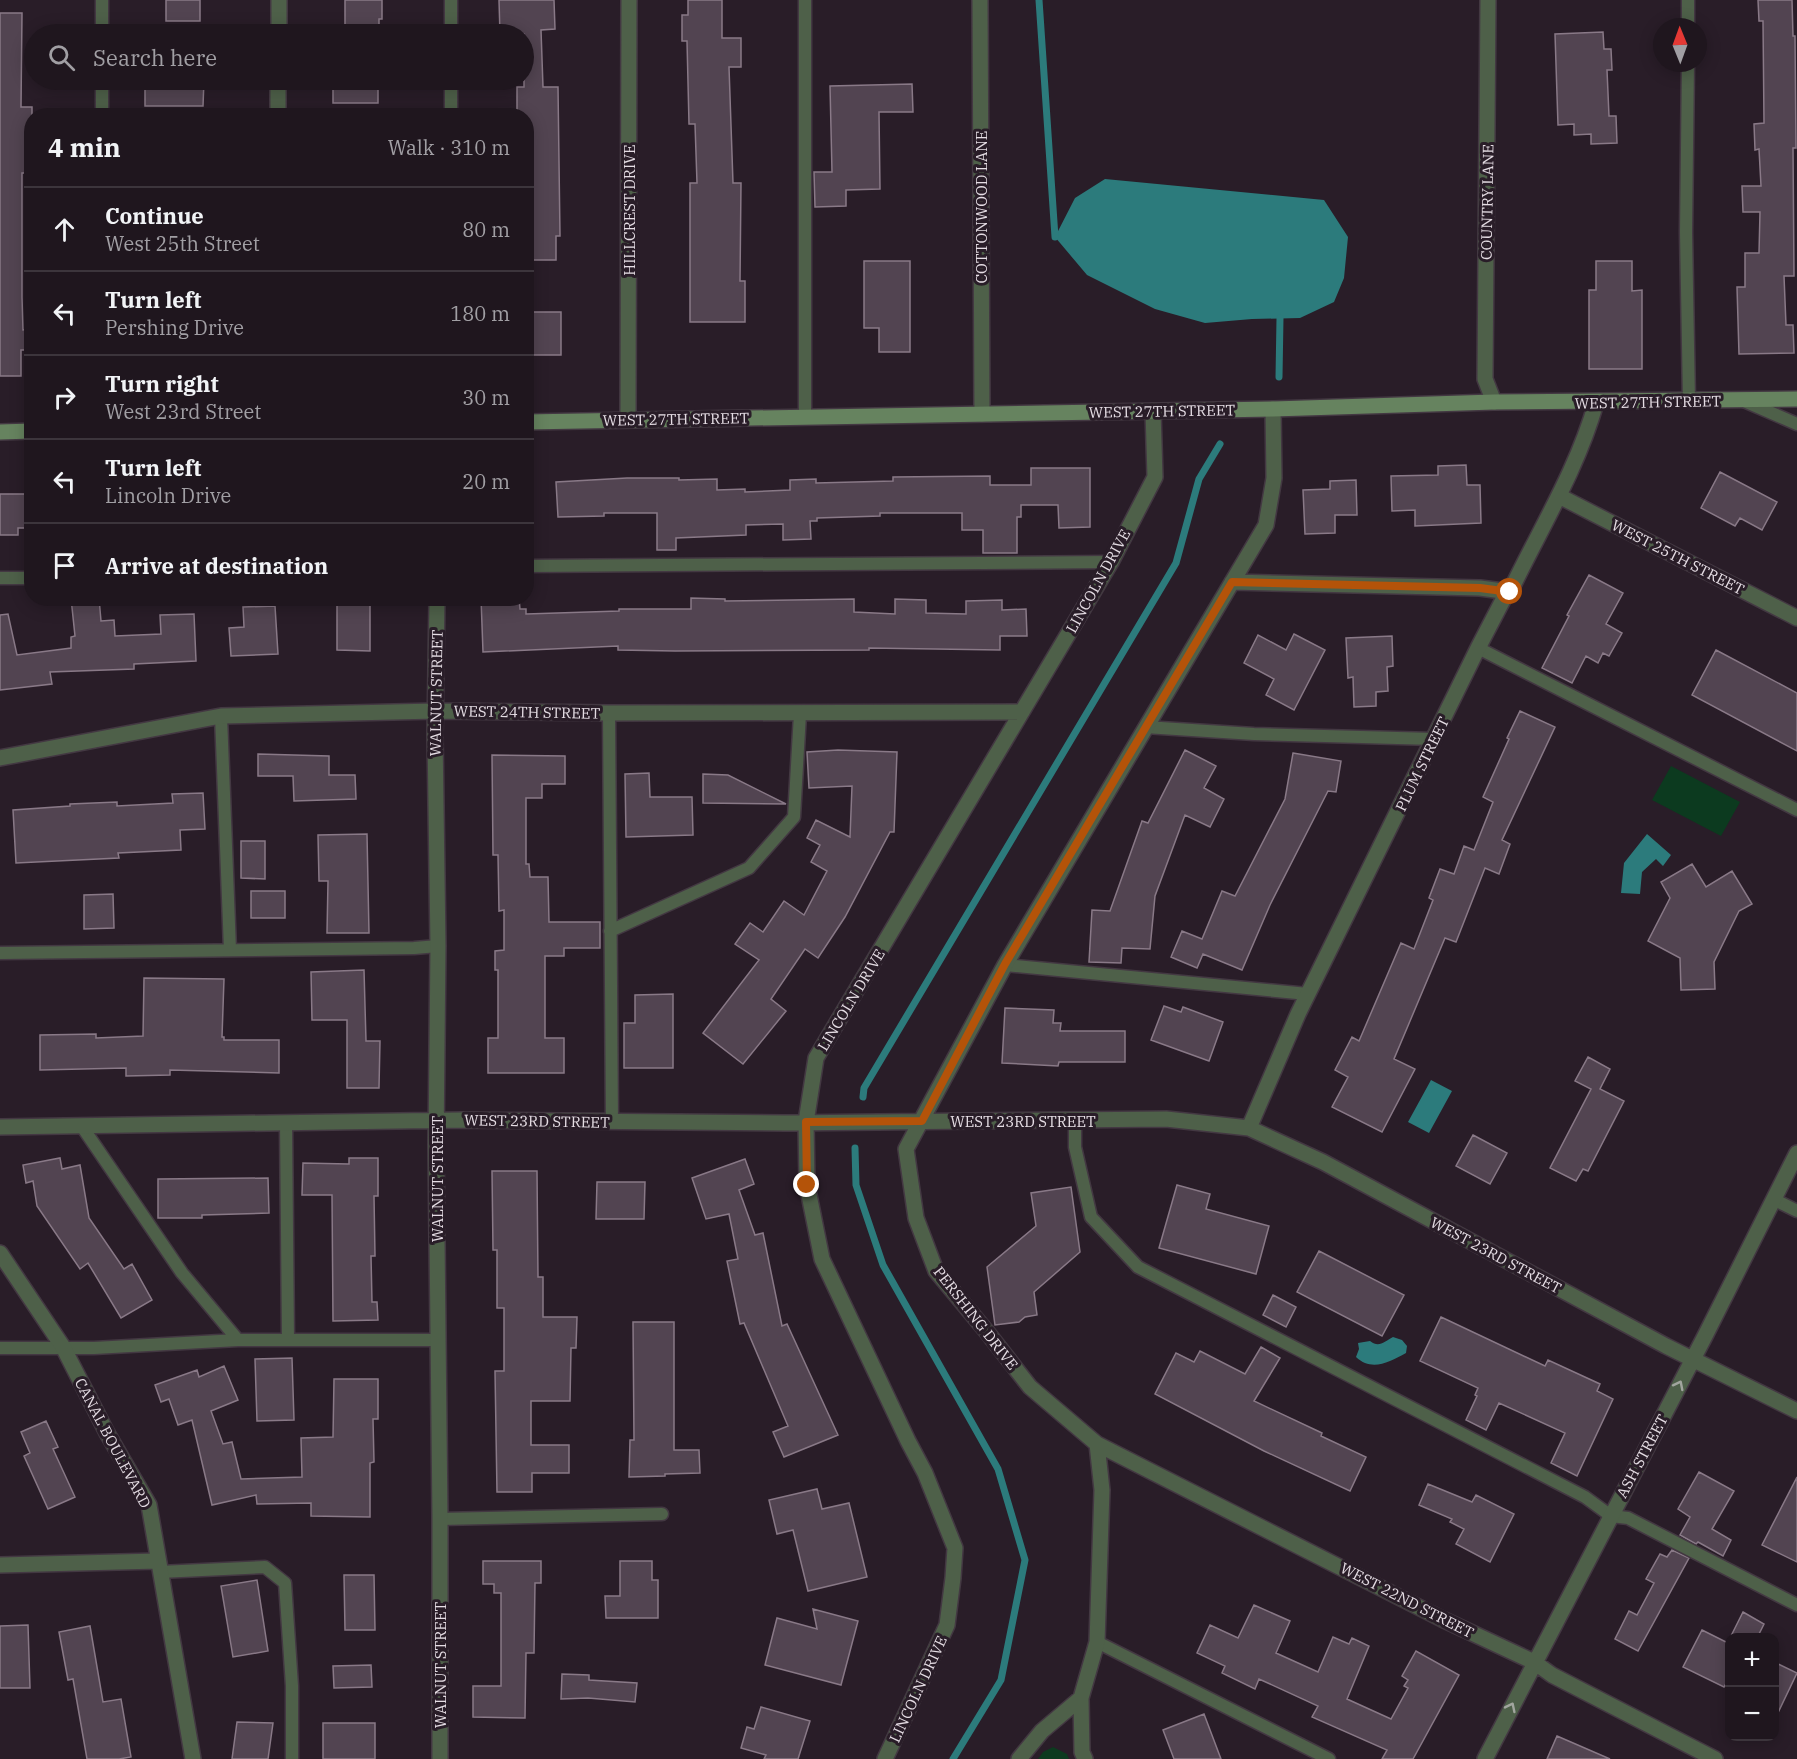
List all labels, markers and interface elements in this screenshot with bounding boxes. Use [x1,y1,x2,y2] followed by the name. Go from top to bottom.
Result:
[1653,18,1707,72] north arrow
[24,24,534,90] search box
[45,41,78,74] icon: search
[93,43,217,72] text: Search here
[48,130,121,164] text: 4 min
[972,131,991,283] street label: COTTONWOOD LANE
[388,134,510,161] text: Walk · 310 m
[620,144,639,276] street label: HILLCREST DRIVE
[1476,144,1498,260] street label: COUNTRY LANE
[105,201,204,230] text: Continue
[48,213,81,246] icon: ahead
[462,216,510,243] text: 80 m
[105,230,260,257] text: West 25th Street
[105,285,201,314] text: Turn left
[48,297,81,330] icon: left
[450,300,510,327] text: 180 m
[105,314,244,341] text: Pershing Drive
[105,369,219,398] text: Turn right
[48,381,81,414] icon: right
[462,384,510,411] text: 30 m
[1575,391,1722,413] street label: WEST 27TH STREET
[105,398,261,425] text: West 23rd Street
[1089,400,1236,422] street label: WEST 27TH STREET
[603,408,750,430] street label: WEST 27TH STREET
[105,453,201,482] text: Turn left
[48,465,81,498] icon: left
[462,468,510,495] text: 20 m
[105,482,231,509] text: Lincoln Drive
[1608,515,1748,599] street label: WEST 25TH STREET
[1062,526,1134,636] street label: LINCOLN DRIVE
[48,549,81,582] icon: arrive
[105,551,328,580] text: Arrive at destination
[1496,578,1522,604] route start
[425,629,447,756] street label: WALNUT STREET
[454,701,601,723] street label: WEST 24TH STREET
[1391,713,1453,814] street label: PLUM STREET
[813,946,889,1054] street label: LINCOLN DRIVE
[464,1110,610,1132] street label: WEST 23RD STREET
[950,1112,1096,1131] street label: WEST 23RD STREET
[428,1115,447,1242] street label: WALNUT STREET
[793,1171,819,1197] route end
[1427,1212,1565,1298] street label: WEST 23RD STREET
[930,1262,1022,1374] street label: PERSHING DRIVE
[71,1375,155,1511] street label: CANAL BOULEVARD
[1672,1380,1683,1391] one-way arrow
[1612,1411,1672,1501] street label: ASH STREET
[1337,1558,1477,1642] street label: WEST 22ND STREET
[431,1601,450,1728] street label: WALNUT STREET
[885,1633,951,1745] street label: LINCOLN DRIVE
[1725,1633,1779,1741] map controls
[1725,1633,1779,1687] button: +
[1725,1687,1779,1741] button: −
[1504,1702,1516,1713] one-way arrow

